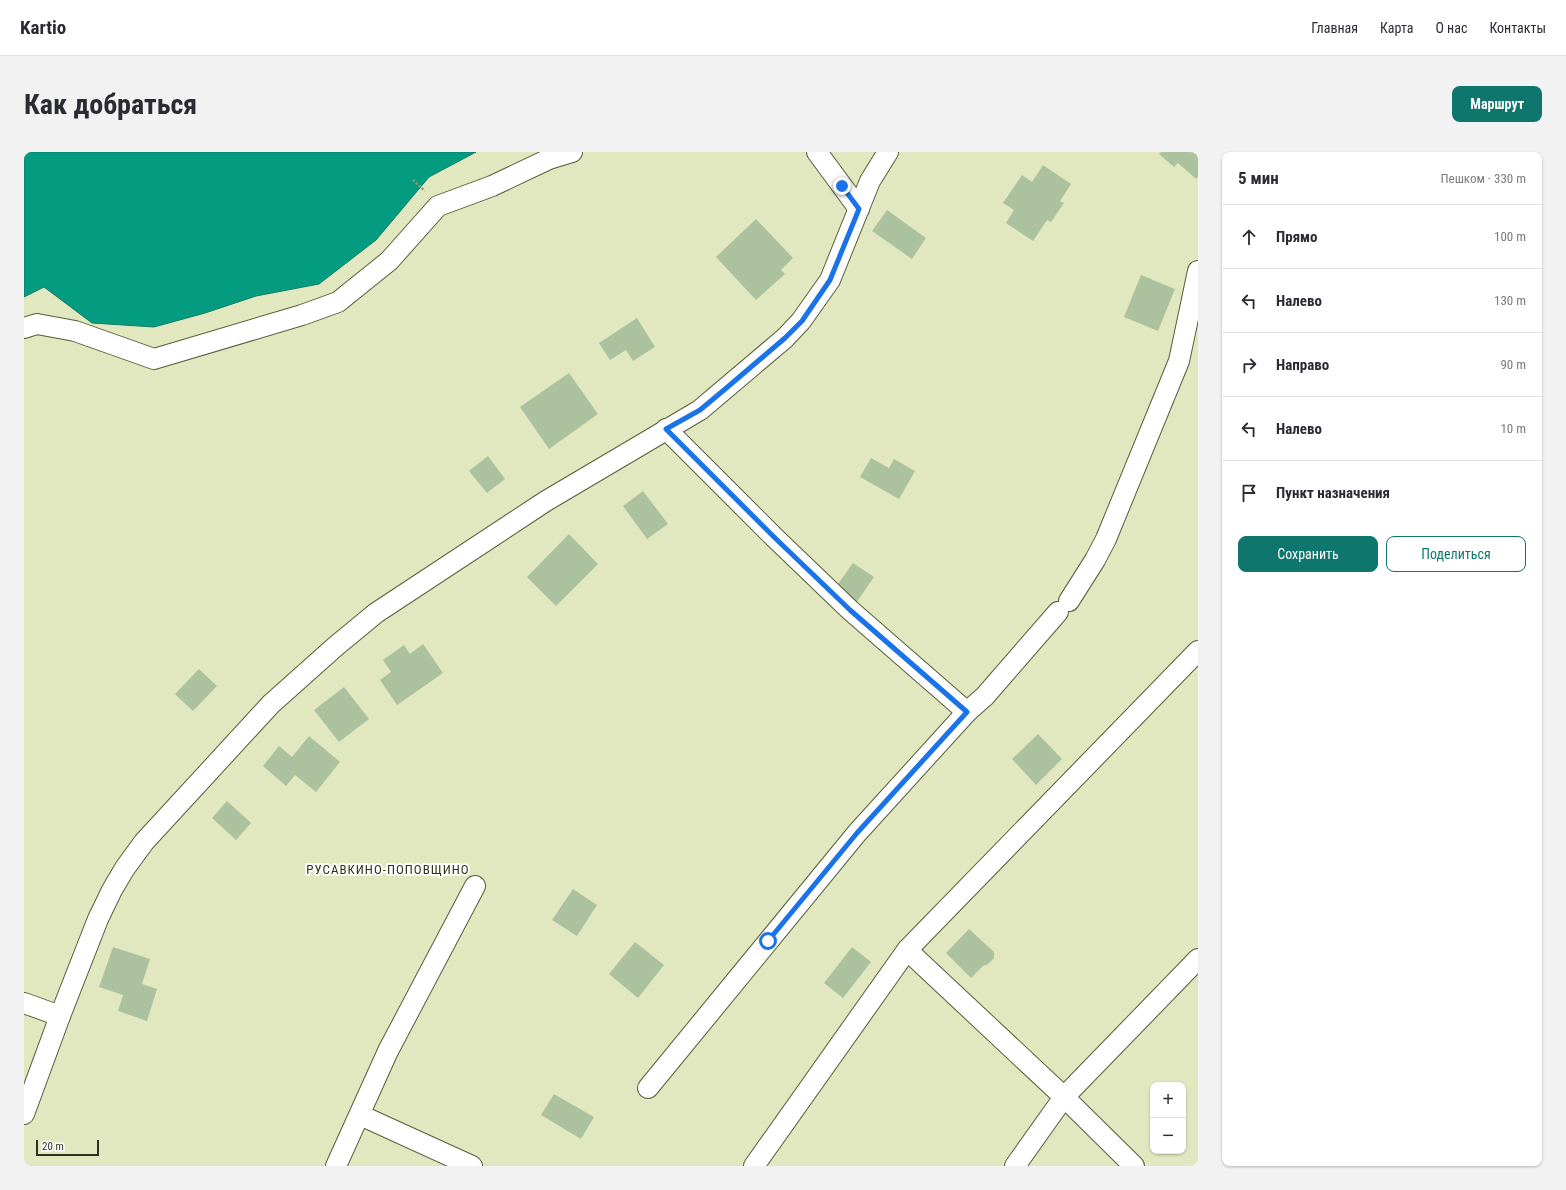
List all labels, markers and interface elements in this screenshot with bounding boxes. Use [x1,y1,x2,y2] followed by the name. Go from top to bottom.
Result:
[20,16,66,39] text: Kartio
[1311,20,1358,36] text: Главная
[1380,20,1413,36] text: Карта
[1435,20,1467,36] text: О нас
[1489,20,1546,36] text: Контакты
[1452,86,1542,122] button: Маршрут
[24,88,197,121] text: Как добраться
[1238,168,1279,188] text: 5 мин
[1440,171,1526,186] text: Пешком · 330 m
[833,177,851,195] route end
[1238,226,1260,248] icon: ahead
[1276,228,1317,246] text: Прямо
[1494,229,1526,244] text: 100 m
[1238,290,1260,312] icon: left
[1276,292,1322,310] text: Налево
[1494,293,1526,308] text: 130 m
[1238,354,1260,376] icon: right
[1276,356,1329,374] text: Направо
[1500,357,1526,372] text: 90 m
[1238,418,1260,440] icon: left
[1276,420,1322,438] text: Налево
[1500,421,1526,436] text: 10 m
[1238,482,1260,504] icon: arrive
[1276,484,1390,502] text: Пункт назначения
[1238,536,1378,572] button: Сохранить
[1386,536,1526,572] button: Поделиться
[306,862,470,877] district label: РУСАВКИНО-ПОПОВЩИНО
[759,932,777,950] route start
[1150,1082,1186,1154] map controls
[1150,1082,1186,1118] button: +
[1150,1118,1186,1154] button: −
[36,1138,99,1157] scale bar
[42,1140,64,1153] text: 20 m

